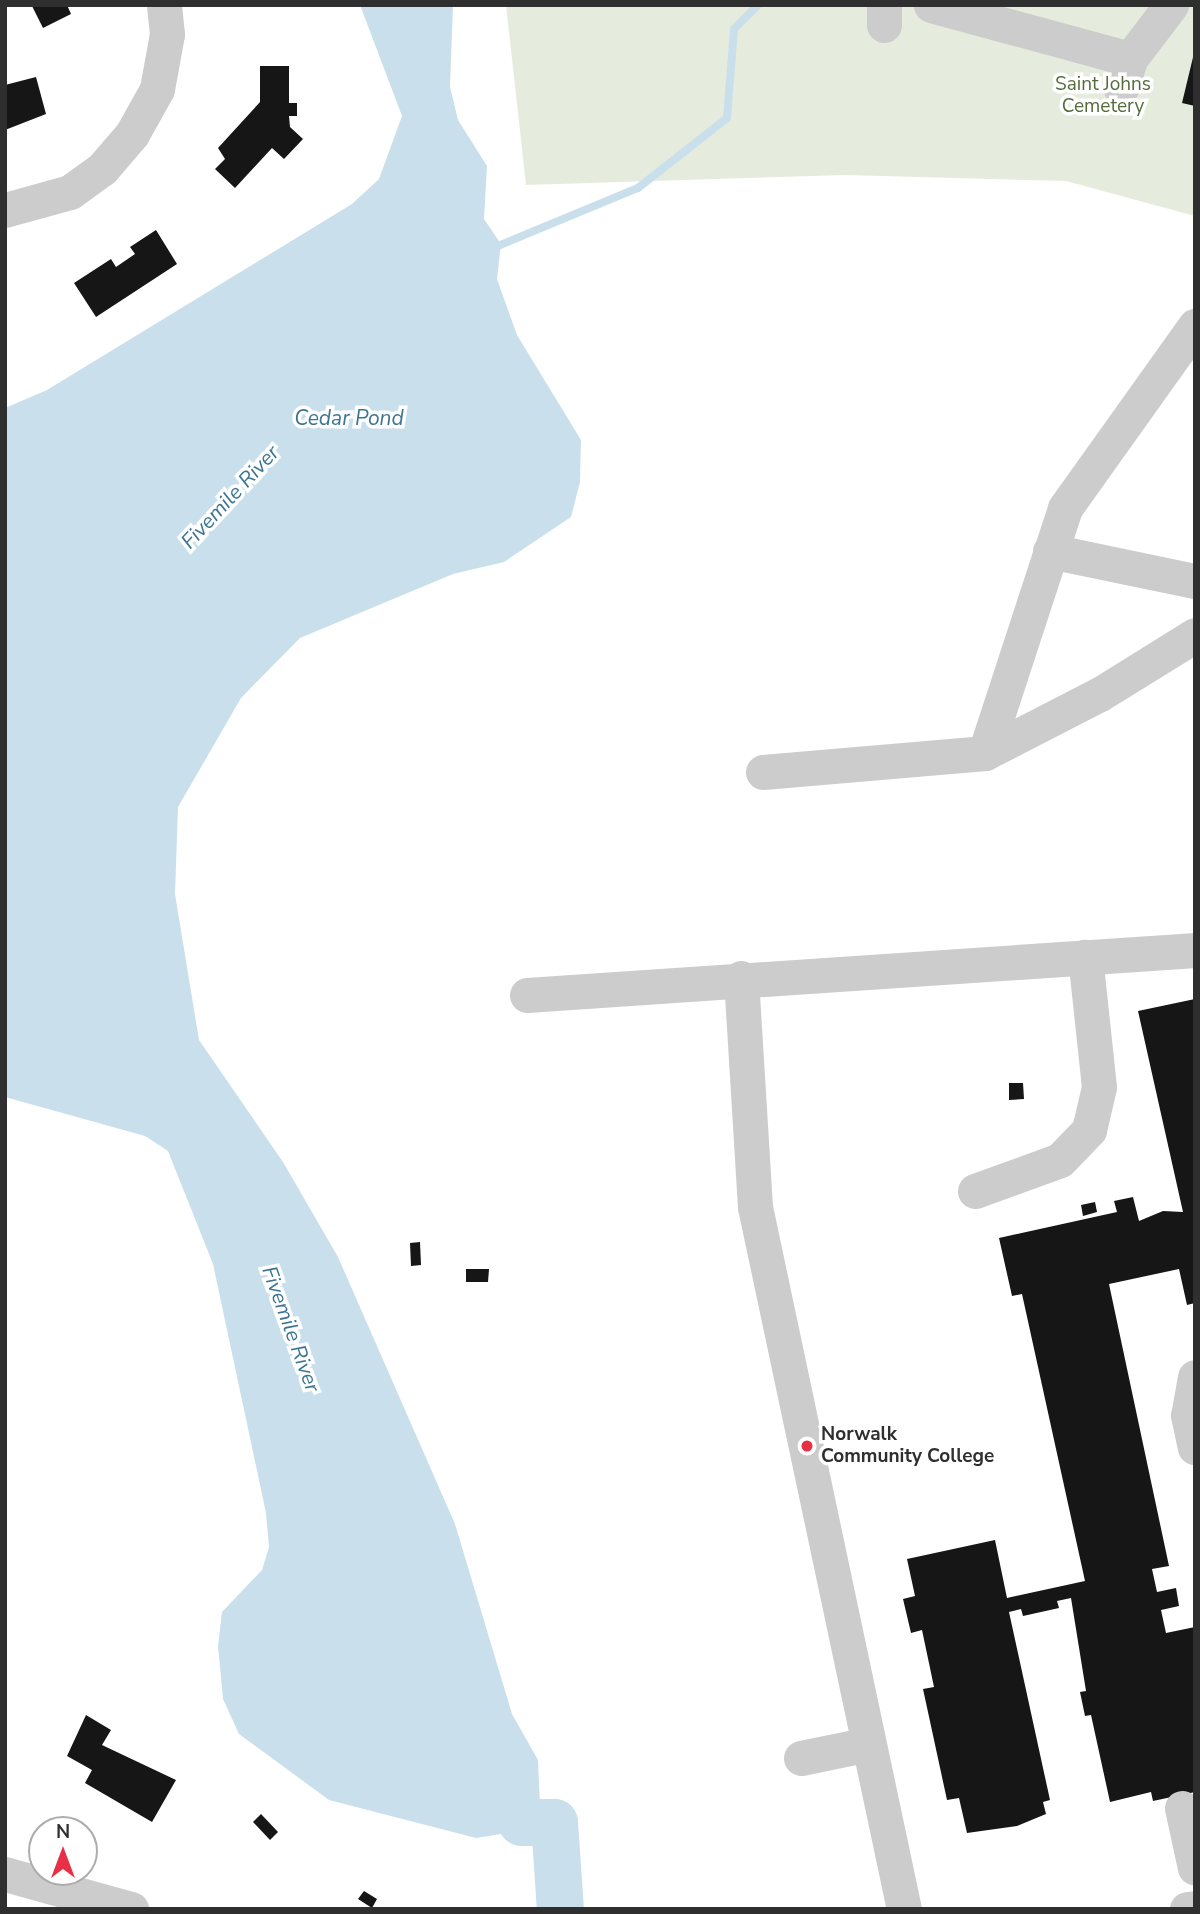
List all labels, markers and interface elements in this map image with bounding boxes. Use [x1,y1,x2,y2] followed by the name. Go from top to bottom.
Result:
[1055,74,1151,118] park label: Saint Johns Cemetery
[294,405,404,431] water label: Cedar Pond
[176,440,284,554] water label: Fivemile River
[257,1263,325,1395] water label: Fivemile River
[821,1424,994,1468] place label: Norwalk Community College
[799,1438,815,1454] marker: Norwalk Community College
[28,1816,98,1886] north arrow
[56,1819,70,1845] text: N

